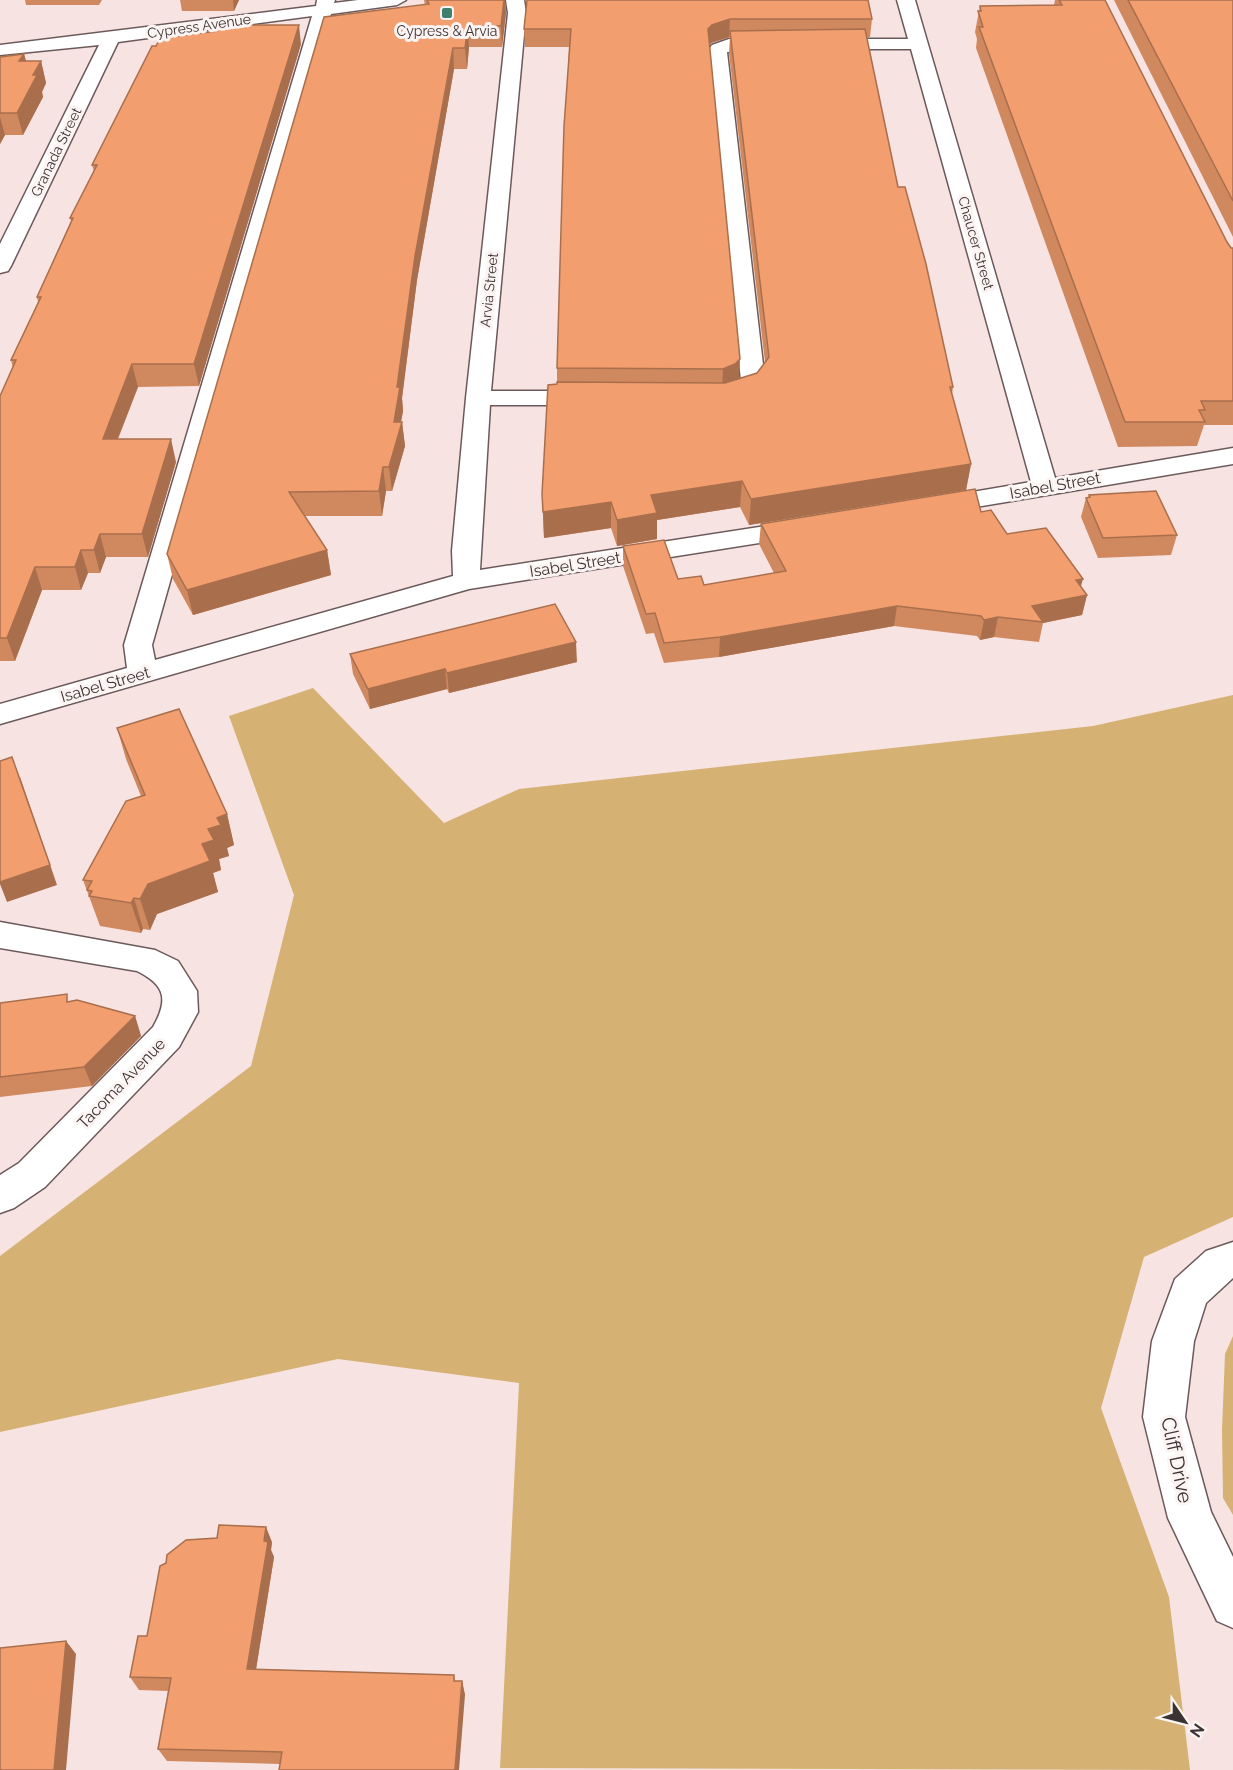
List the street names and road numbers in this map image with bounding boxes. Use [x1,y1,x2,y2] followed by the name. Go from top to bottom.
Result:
[146,11,252,41] street label: Cypress Avenue
[28,105,85,199] street label: Granada Street
[955,194,997,292] street label: Chaucer Street
[477,252,501,328] street label: Arvia Street
[1008,468,1103,503] street label: Isabel Street
[528,548,623,581] street label: Isabel Street
[58,663,153,706] street label: Isabel Street
[73,1034,169,1132] street label: Tacoma Avenue
[1156,1415,1198,1506] street label: Cliff Drive

